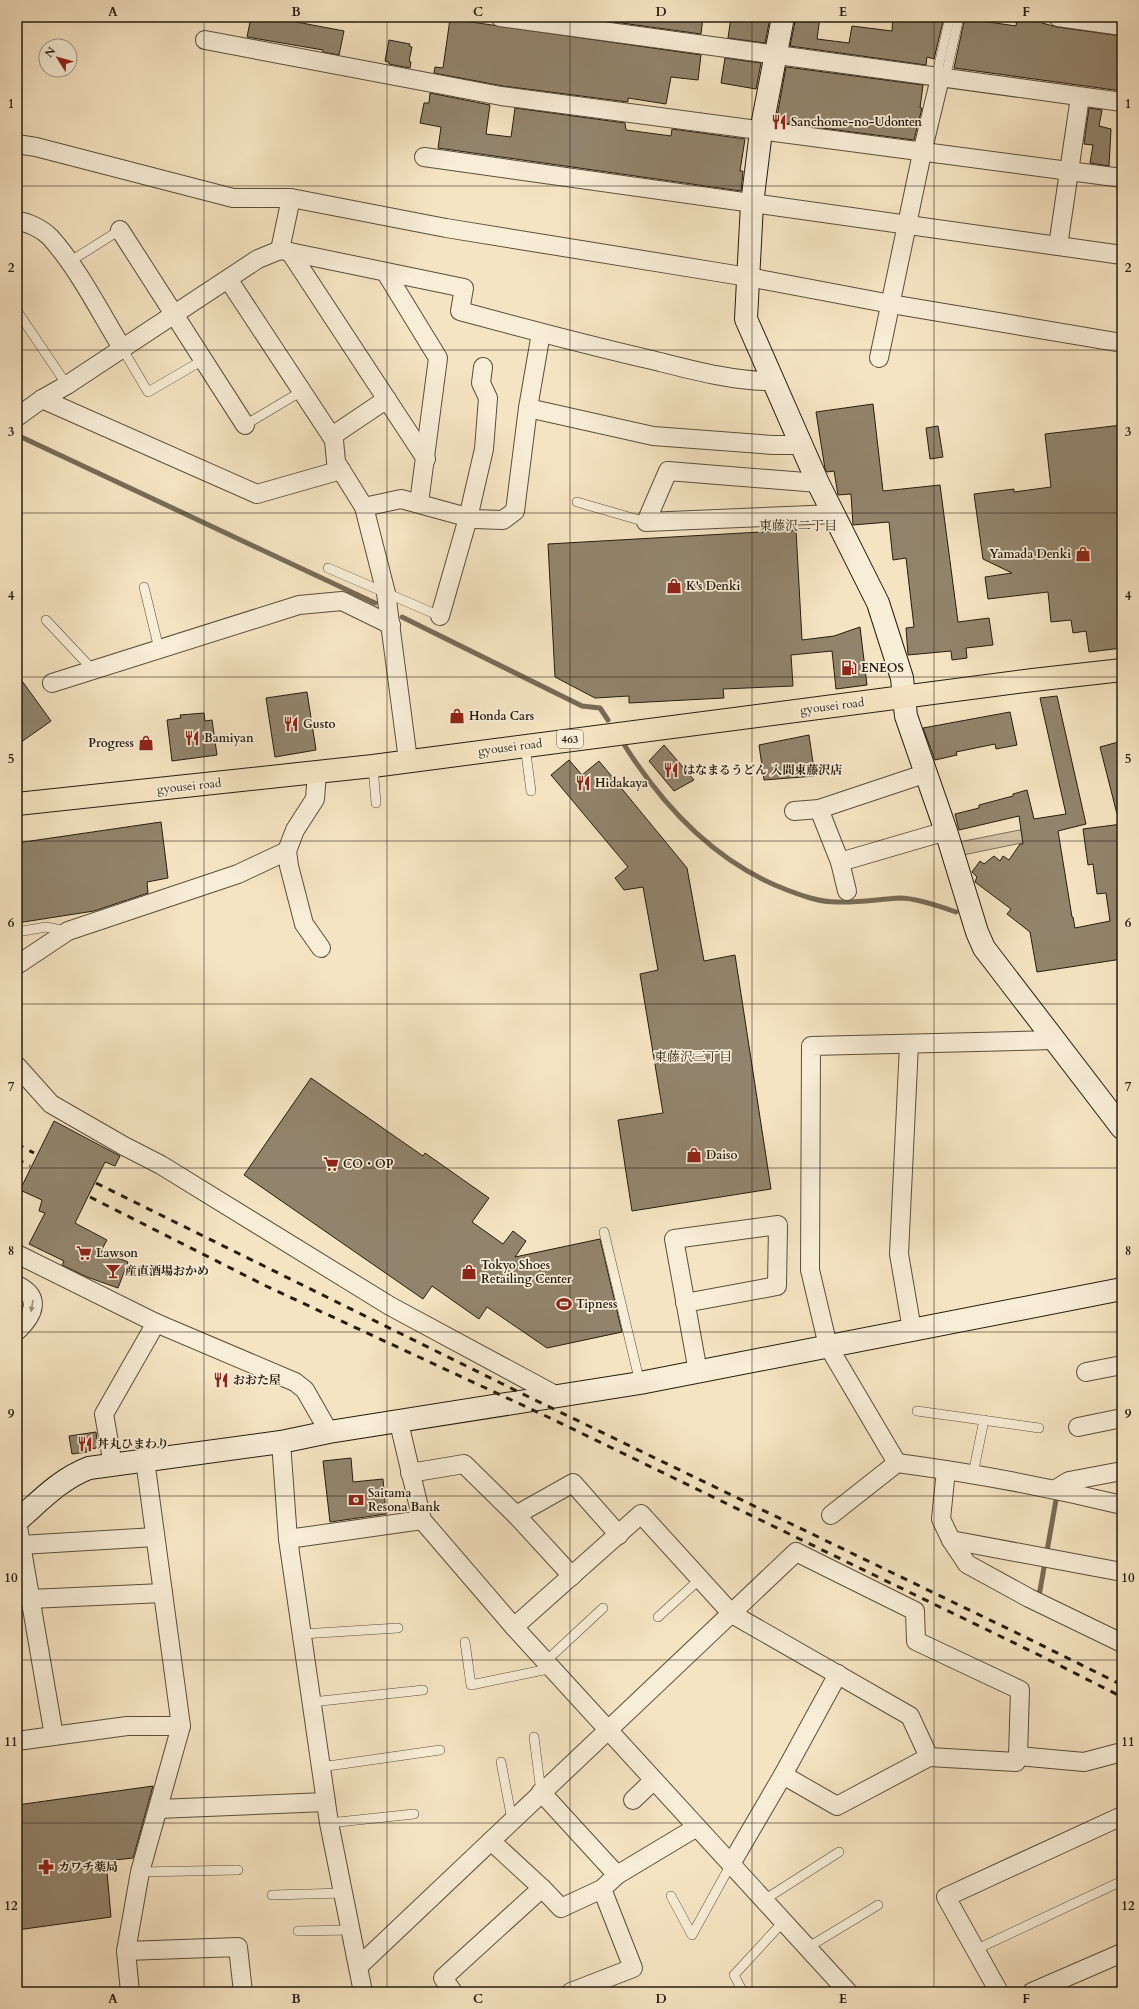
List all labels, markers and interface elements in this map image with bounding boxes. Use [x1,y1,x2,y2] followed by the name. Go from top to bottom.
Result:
[108,3,118,21] text: A
[291,3,301,21] text: B
[473,3,483,21] text: C
[655,3,667,21] text: D
[839,3,847,21] text: E
[1022,3,1030,21] text: F
[38,38,78,78] north arrow
[42,44,60,61] text: N
[8,95,14,113] text: 1
[1125,95,1131,113] text: 1
[770,113,788,131] restaurant icon: Sanchome-no-Udonten
[791,114,922,130] place label: Sanchome-no-Udonten
[8,259,15,277] text: 2
[1125,259,1132,277] text: 2
[8,423,15,441] text: 3
[1125,423,1132,441] text: 3
[759,517,837,535] district label: 東藤沢二丁目
[1074,545,1092,563] shop icon: Yamada Denki
[989,546,1071,562] place label: Yamada Denki
[665,577,683,595] shop icon: K's Denki
[686,578,740,594] place label: K's Denki
[8,587,15,605] text: 4
[1125,587,1132,605] text: 4
[840,659,858,677] fuel station icon: ENEOS
[861,660,904,676] place label: ENEOS
[799,694,866,718] street label: gyousei road
[448,707,466,725] shop icon: Honda Cars
[469,708,534,724] place label: Honda Cars
[282,715,300,733] restaurant icon: Gusto
[303,716,335,732] place label: Gusto
[183,729,201,747] restaurant icon: Bamiyan
[204,730,254,746] place label: Bamiyan
[557,730,583,748] road number: 463
[137,734,155,752] shop icon: Progress
[88,735,134,751] place label: Progress
[477,735,544,759] street label: gyousei road
[8,750,14,768] text: 5
[1125,750,1131,768] text: 5
[662,761,680,779] restaurant icon: はなまるうどん 入間東藤沢店
[683,762,842,778] place label: はなまるうどん 入間東藤沢店
[574,774,592,792] restaurant icon: Hidakaya
[156,775,223,797] street label: gyousei road
[595,775,648,791] place label: Hidakaya
[8,914,15,932] text: 6
[1125,914,1132,932] text: 6
[654,1048,732,1066] district label: 東藤沢三丁目
[8,1078,15,1096] text: 7
[1125,1078,1132,1096] text: 7
[685,1146,703,1164] shop icon: Daiso
[706,1147,738,1163] place label: Daiso
[322,1155,340,1173] supermarket icon: CO・OP
[343,1156,394,1172] place label: CO・OP
[8,1242,14,1260] text: 8
[1125,1242,1131,1260] text: 8
[75,1244,93,1262] supermarket icon: Lawson
[96,1245,138,1261] place label: Lawson
[481,1257,572,1287] place label: Tokyo Shoes Retailing Center
[104,1262,122,1280] bar icon: 産直酒場おかめ
[125,1263,209,1279] place label: 産直酒場おかめ
[460,1263,478,1281] shop icon: Tokyo Shoes Retailing Center
[555,1295,573,1313] sports icon: Tipness
[576,1296,618,1312] place label: Tipness
[29,1300,35,1313] one-way arrow
[212,1371,230,1389] restaurant icon: おおた屋
[233,1372,281,1388] place label: おおた屋
[8,1405,15,1423] text: 9
[1125,1405,1132,1423] text: 9
[76,1435,94,1453] restaurant icon: 丼丸ひまわり
[97,1436,169,1452] place label: 丼丸ひまわり
[368,1485,441,1515] place label: Saitama Resona Bank
[347,1491,365,1509] bank icon: Saitama Resona Bank
[4,1569,18,1587] text: 10
[1121,1569,1135,1587] text: 10
[4,1733,18,1751] text: 11
[1121,1733,1135,1751] text: 11
[37,1858,55,1876] pharmacy icon: カワチ薬局
[58,1859,118,1875] place label: カワチ薬局
[4,1897,18,1915] text: 12
[1121,1897,1135,1915] text: 12
[108,1990,118,2008] text: A
[291,1990,301,2008] text: B
[473,1990,483,2008] text: C
[655,1990,667,2008] text: D
[839,1990,847,2008] text: E
[1022,1990,1030,2008] text: F

